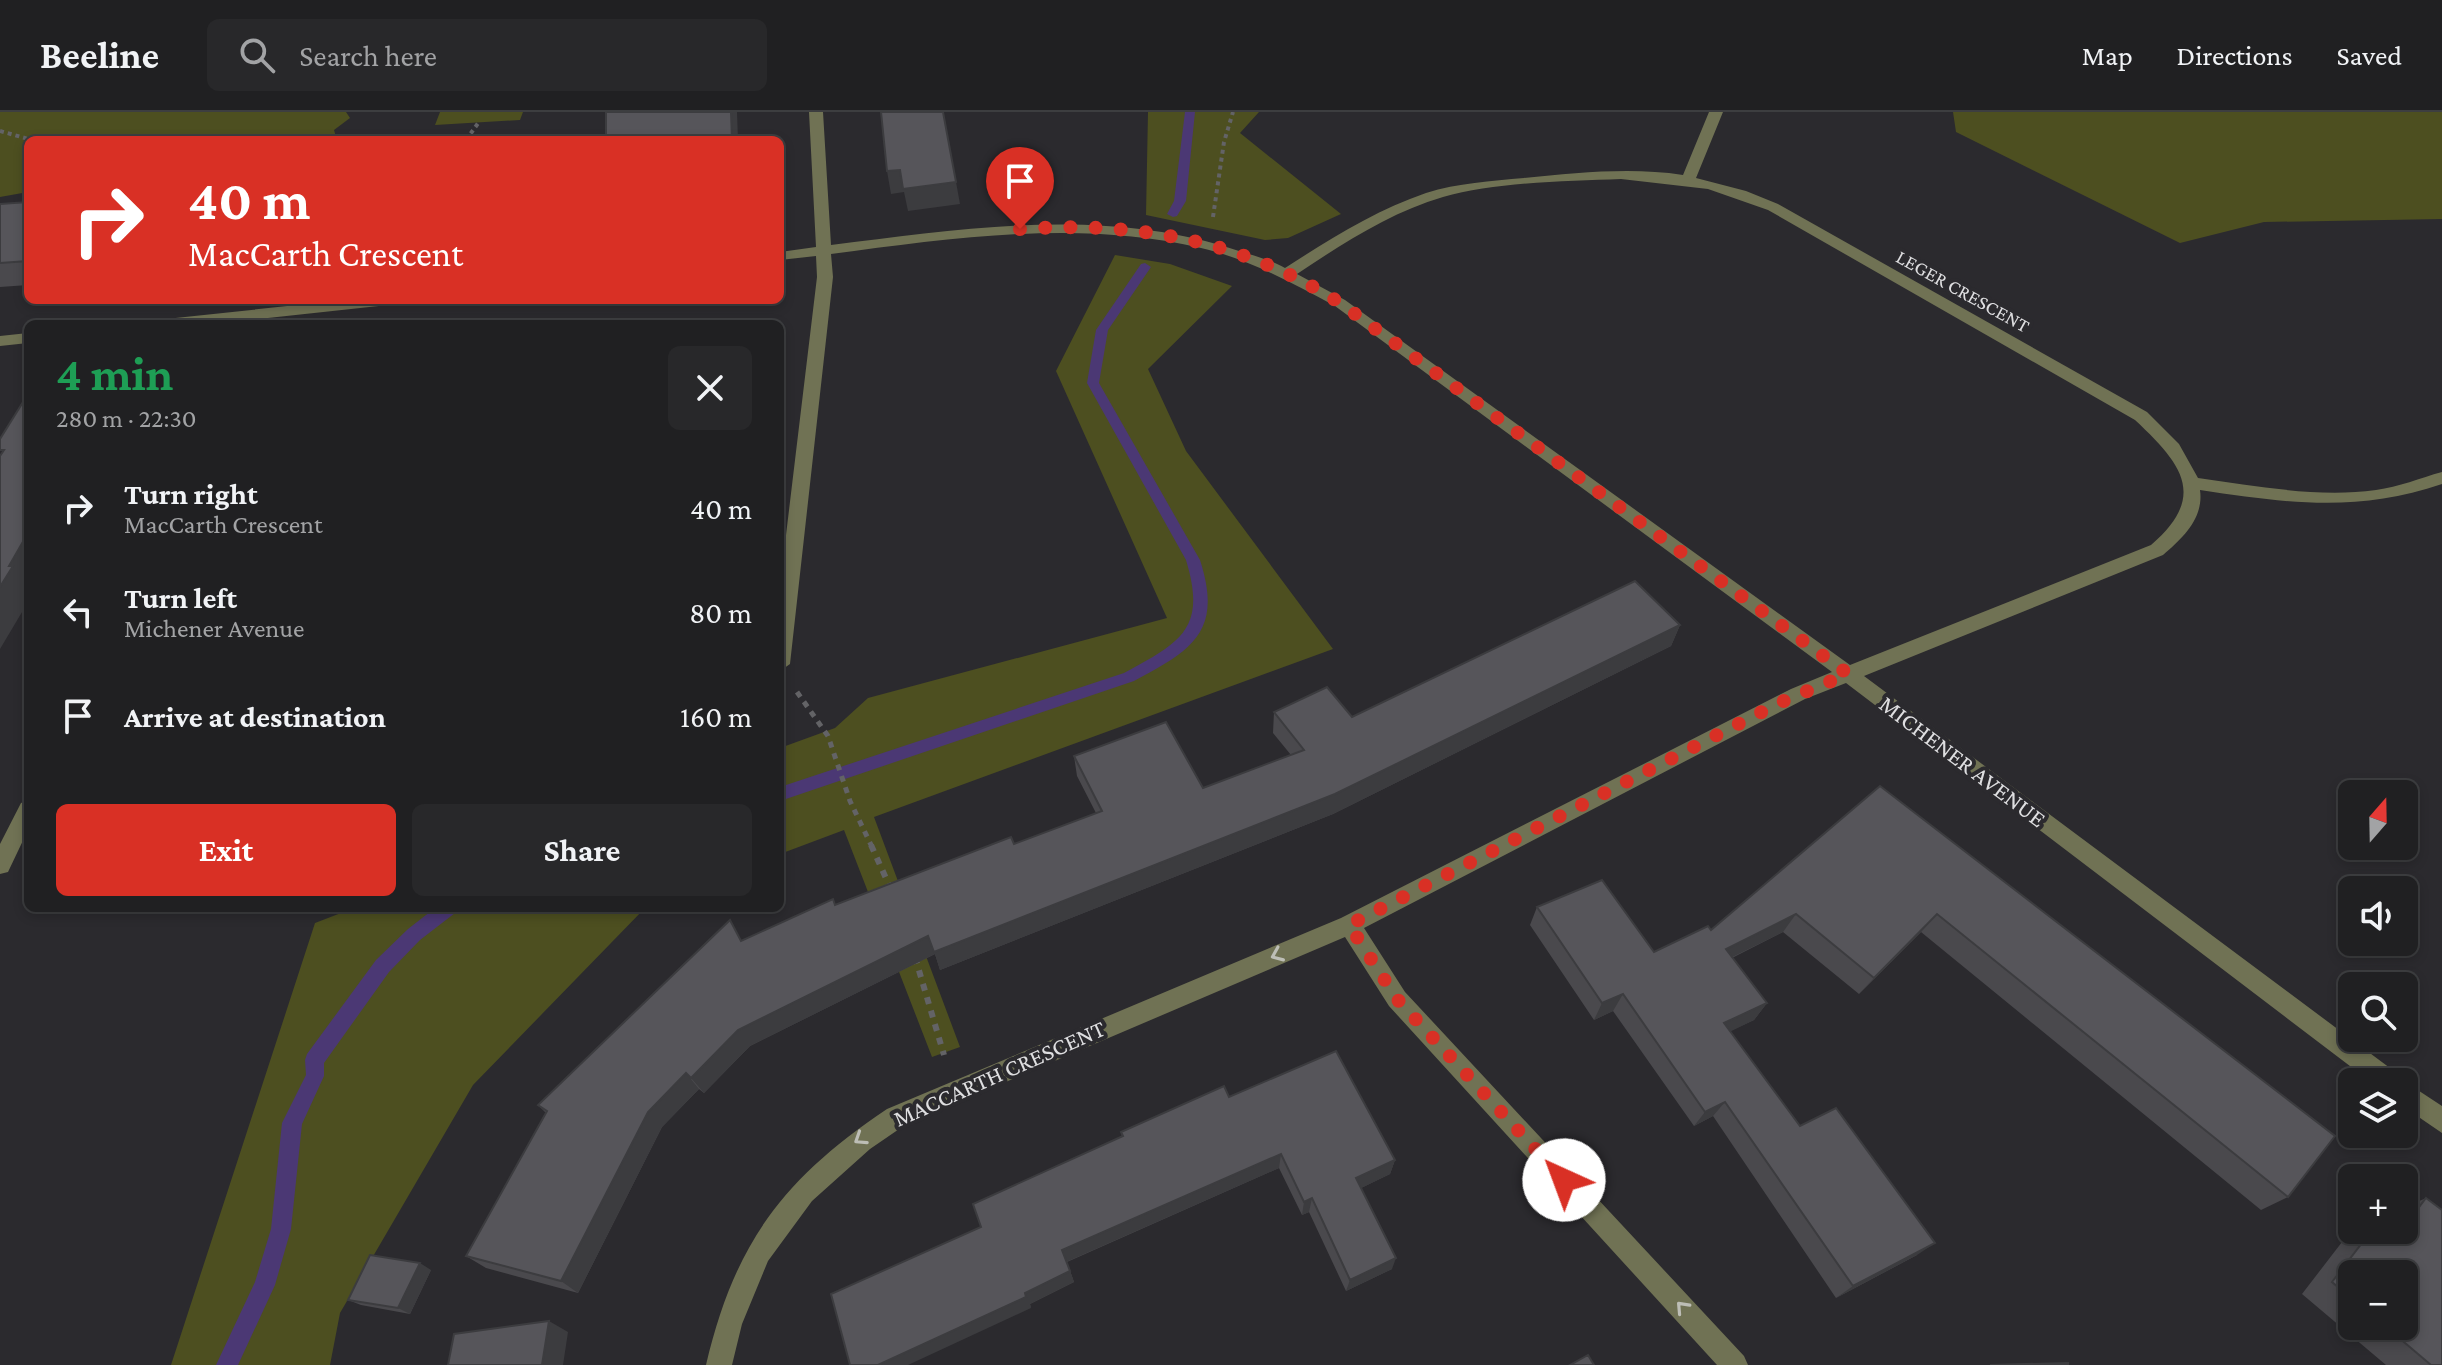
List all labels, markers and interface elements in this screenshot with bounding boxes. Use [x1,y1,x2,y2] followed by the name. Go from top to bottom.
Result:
[207,19,767,91] search box
[235,33,279,77] icon: search
[40,34,159,76] text: Beeline
[299,39,437,72] text: Search here
[2082,40,2133,71] text: Map
[2177,40,2292,71] text: Directions
[2336,40,2402,71] text: Saved
[986,147,1054,229] pin
[998,159,1042,203] icon: arrive
[56,168,160,272] icon: right
[188,169,310,231] text: 40 m
[188,234,463,274] text: MacCarth Crescent
[1893,245,2034,337] street label: LEGER CRESCENT
[668,346,752,430] button: close
[56,347,173,400] text: 4 min
[56,404,197,433] text: 280 m · 22:30
[124,477,258,510] text: Turn right
[56,486,100,530] icon: right
[690,492,752,525] text: 40 m
[124,510,323,539] text: MacCarth Crescent
[124,581,237,614] text: Turn left
[56,590,100,634] icon: left
[689,596,752,629] text: 80 m
[124,614,305,643] text: Michener Avenue
[1875,690,2051,832] street label: MICHENER AVENUE
[56,694,100,738] icon: arrive
[124,700,386,733] text: Arrive at destination
[680,700,752,733] text: 160 m
[2338,780,2418,860] north arrow
[2338,780,2418,1340] map controls
[56,804,396,896] button: Exit
[412,804,752,896] button: Share
[2338,876,2418,956] button: sound
[1271,945,1285,962] one-way arrow
[2338,972,2418,1052] button: search
[889,1014,1109,1132] street label: MACCARTH CRESCENT
[2338,1068,2418,1148] button: layers
[854,1130,869,1145] one-way arrow
[1522,1138,1606,1222] position arrow
[2338,1164,2418,1244] button: +
[2338,1260,2418,1340] button: −
[1678,1302,1692,1317] one-way arrow

